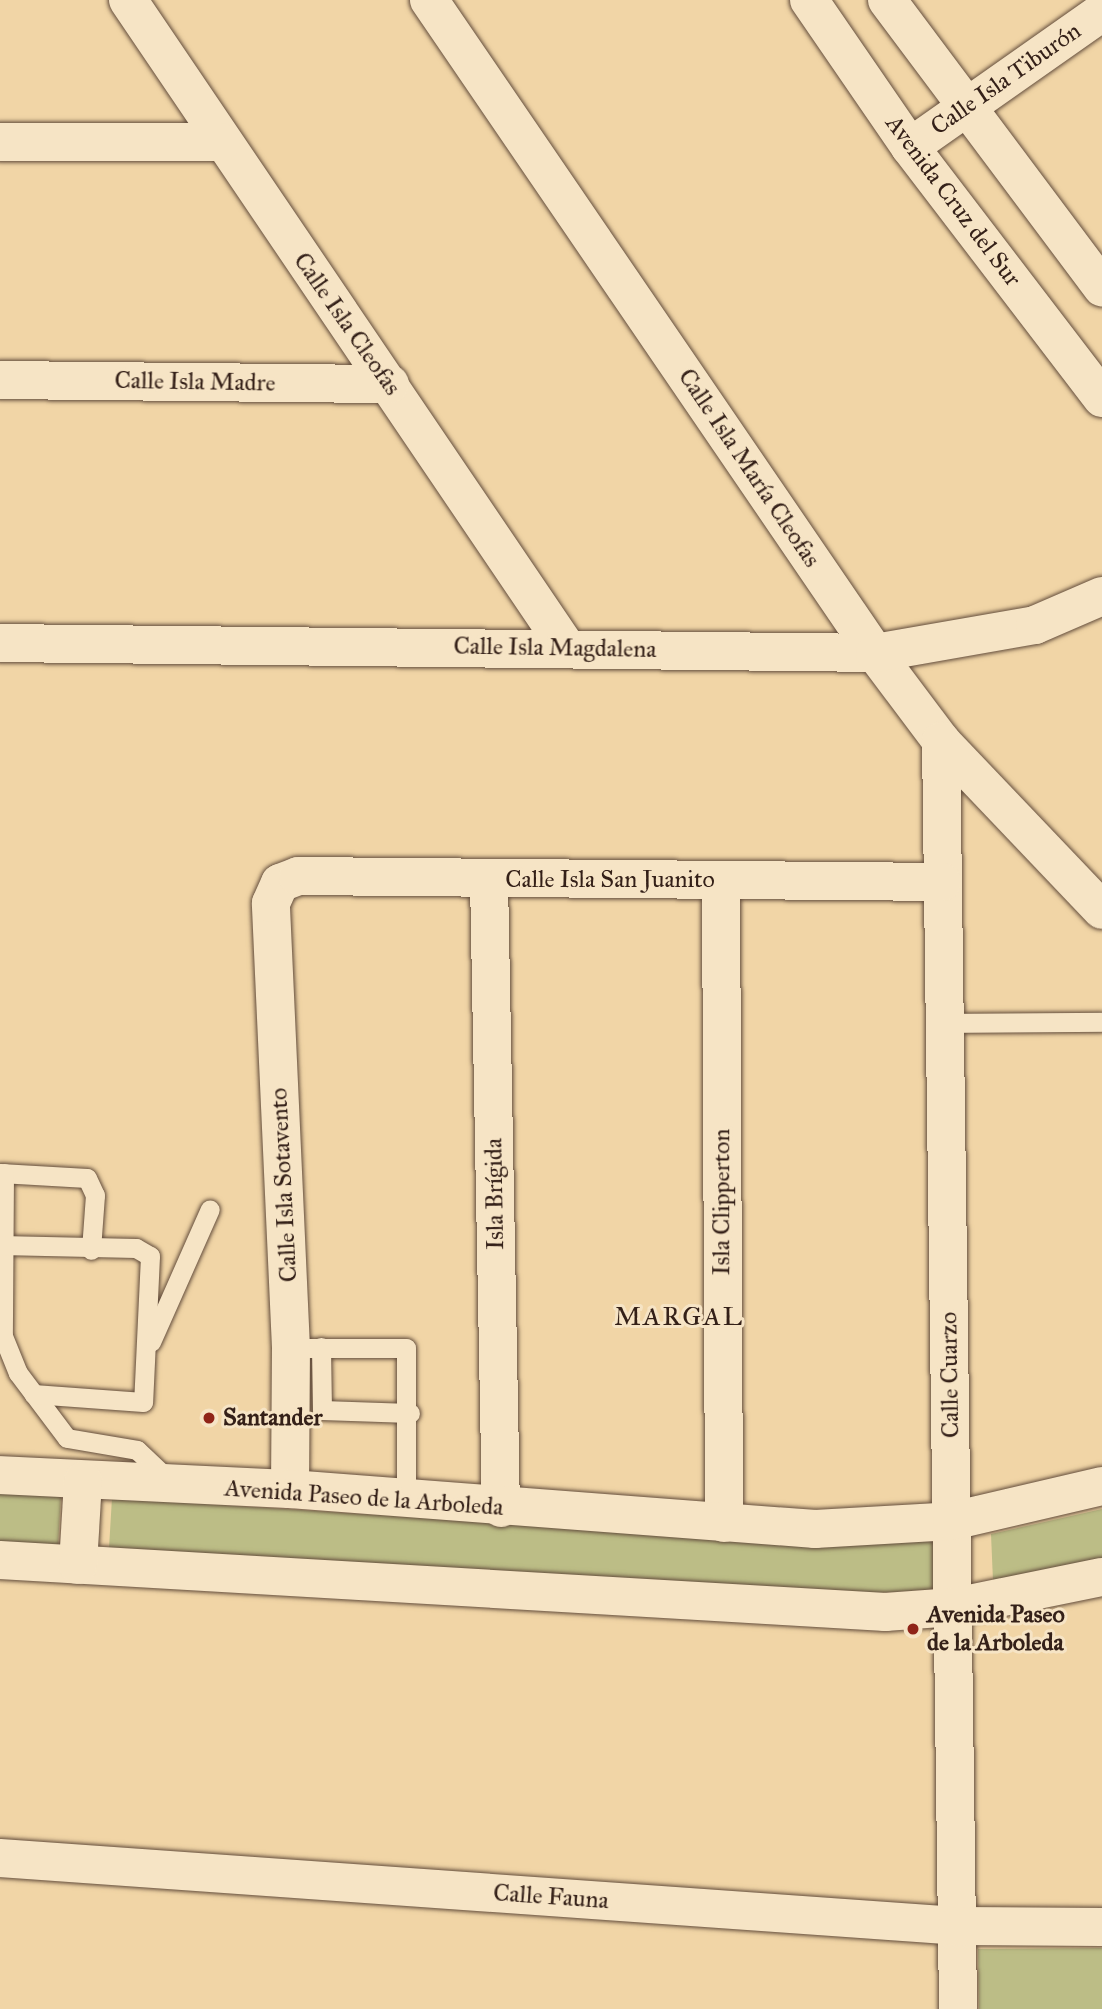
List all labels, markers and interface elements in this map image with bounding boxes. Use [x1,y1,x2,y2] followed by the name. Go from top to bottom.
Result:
[925,17,1087,141] street label: Calle Isla Tiburón
[879,110,1027,292] street label: Avenida Cruz del Sur
[287,247,407,401] street label: Calle Isla Cleofas
[672,363,826,573] street label: Calle Isla María Cleofas
[114,366,276,398] street label: Calle Isla Madre
[453,632,657,664] street label: Calle Isla Magdalena
[505,866,715,894] street label: Calle Isla San Juanito
[265,1087,303,1283] street label: Calle Isla Sotavento
[708,1129,736,1275] street label: Isla Clipperton
[480,1138,510,1250] street label: Isla Brígida
[615,1301,743,1333] district label: MARGAL
[935,1312,965,1438] street label: Calle Cuarzo
[223,1404,322,1432] place label: Santander
[201,1410,217,1426] marker: Santander
[224,1474,504,1522] street label: Avenida Paseo de la Arboleda
[927,1601,1065,1657] place label: Avenida Paseo de la Arboleda
[905,1621,921,1637] marker: Avenida Paseo de la Arboleda
[492,1879,610,1915] street label: Calle Fauna

